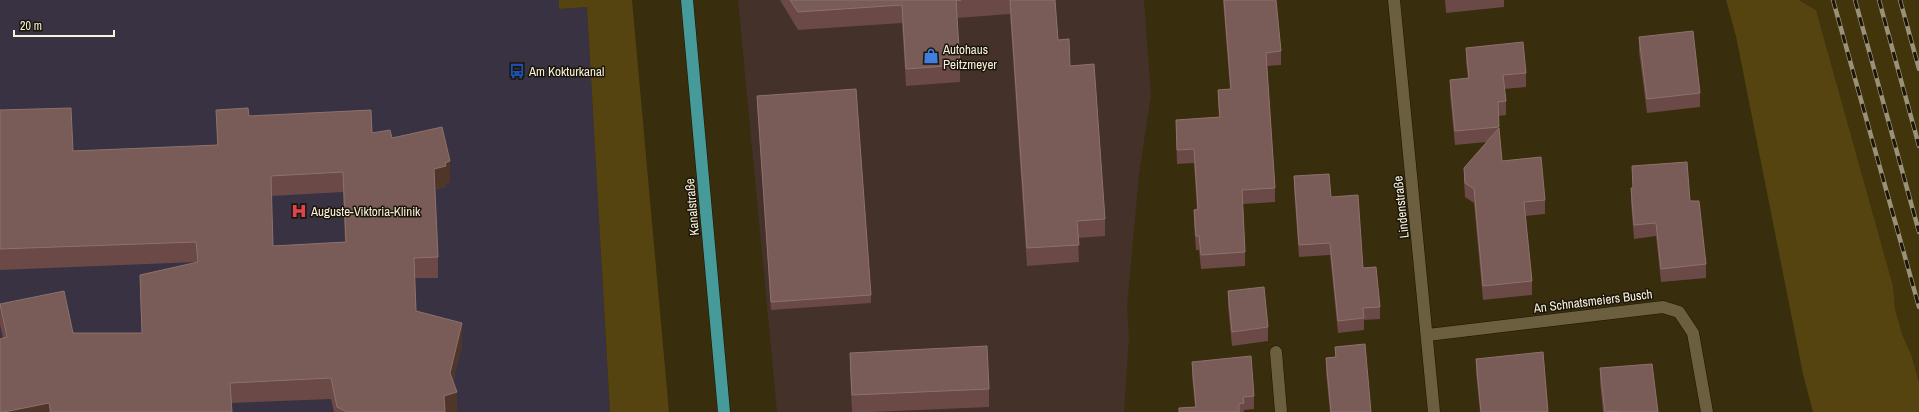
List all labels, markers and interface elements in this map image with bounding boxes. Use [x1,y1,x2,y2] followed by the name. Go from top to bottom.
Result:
[14,12,114,38] scale bar
[20,18,42,34] text: 20 m
[942,41,997,73] place label: Autohaus Peitzmeyer
[922,47,940,65] shop icon: Autohaus Peitzmeyer
[508,62,526,80] bus stop icon: Am Kokturkanal
[528,63,604,80] place label: Am Kokturkanal
[1389,175,1413,239] street label: Lindenstraße
[681,178,703,236] street label: Kanalstraße
[290,202,308,220] hospital icon: Auguste-Viktoria-Klinik
[310,203,421,220] place label: Auguste-Viktoria-Klinik
[1532,285,1654,317] street label: An Schnatsmeiers Busch

